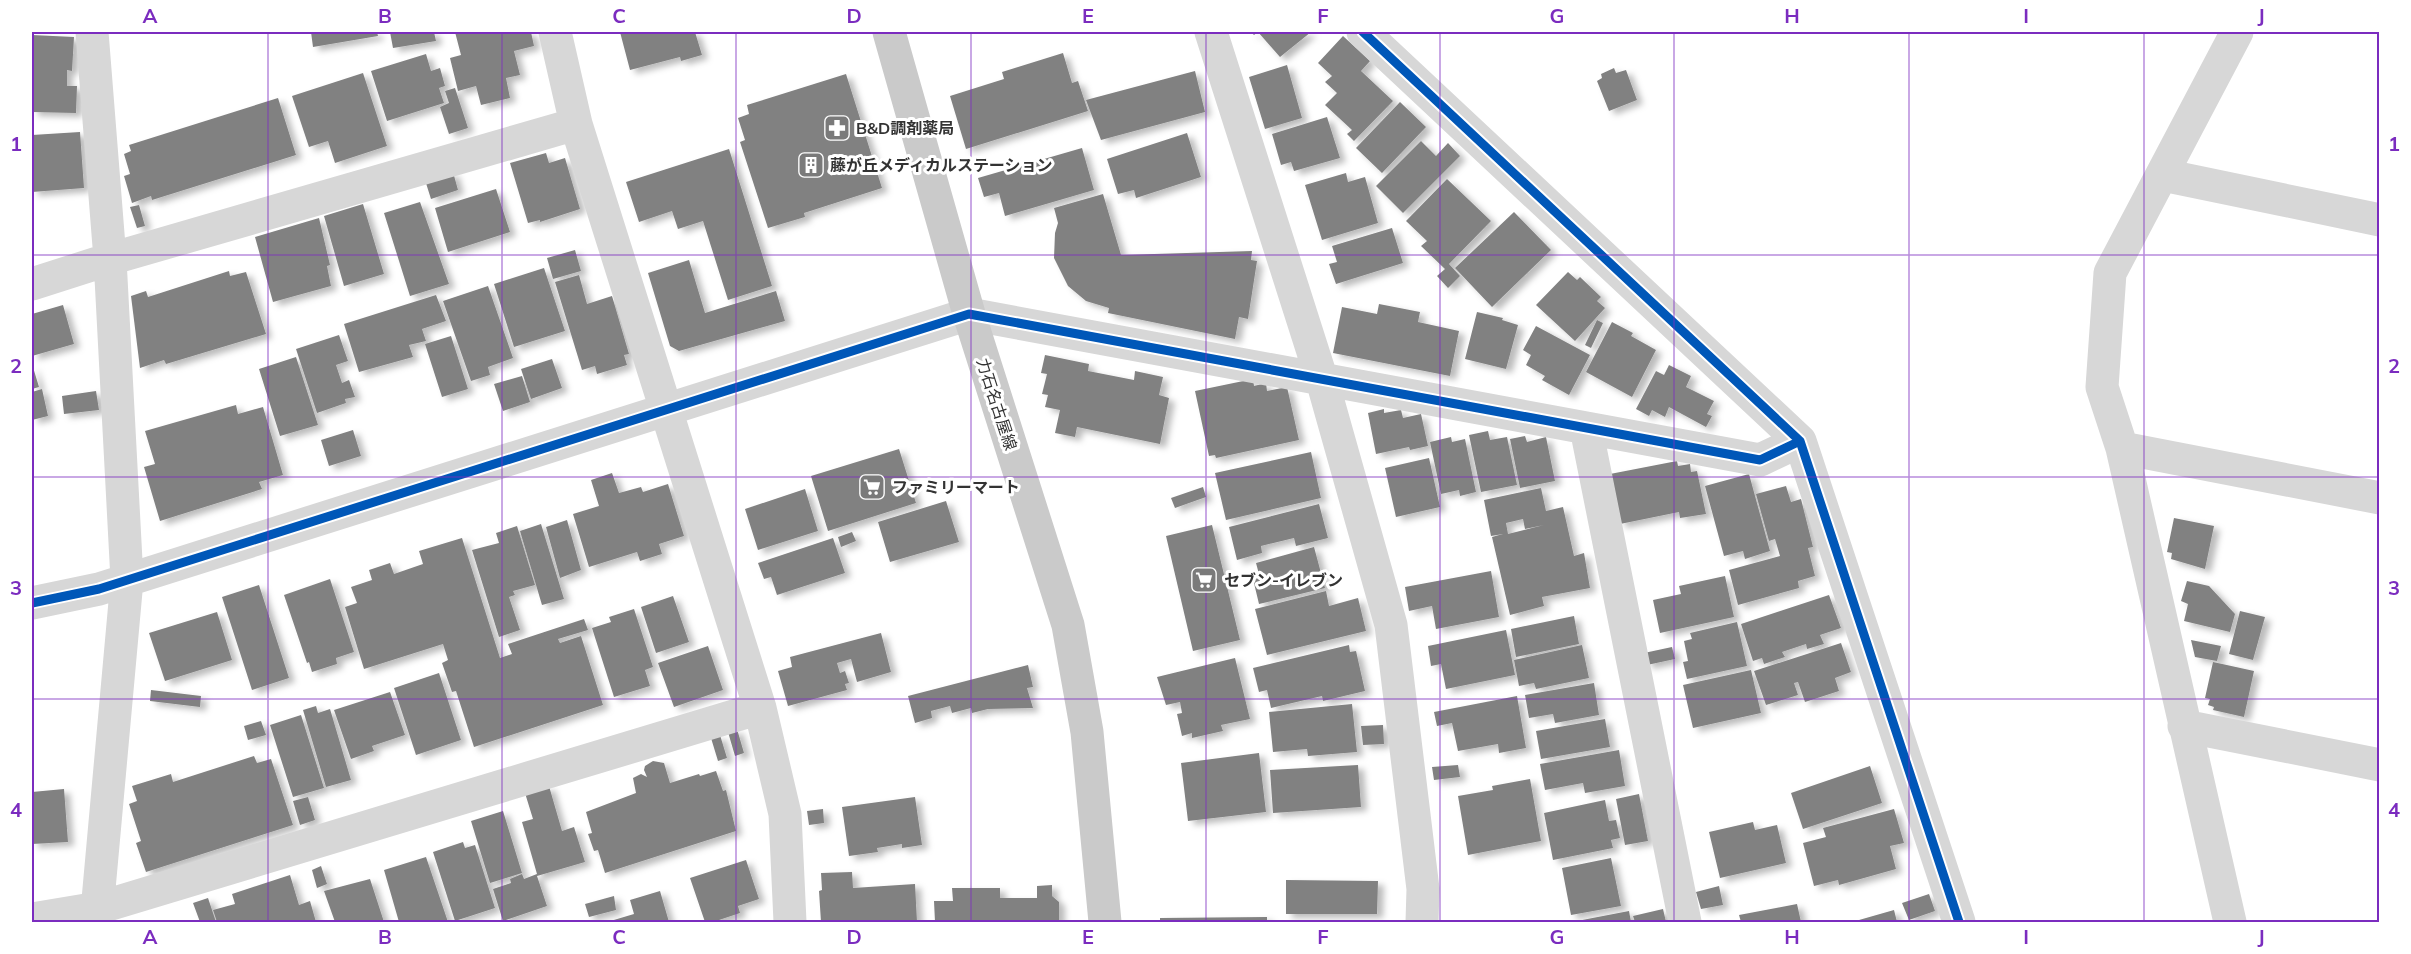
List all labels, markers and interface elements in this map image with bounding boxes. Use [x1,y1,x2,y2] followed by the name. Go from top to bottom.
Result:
[143,3,158,28] text: A
[378,3,392,28] text: B
[612,3,626,28] text: C
[846,3,862,28] text: D
[1082,3,1094,28] text: E
[1317,3,1329,28] text: F
[1550,3,1564,28] text: G
[1784,3,1800,28] text: H
[2023,3,2029,28] text: I
[2257,3,2265,28] text: J
[822,113,852,143] pharmacy icon: B&D調剤薬局
[856,118,954,138] place label: B&D調剤薬局
[10,131,22,156] text: 1
[2388,131,2400,156] text: 1
[796,150,826,180] building icon: 藤が丘メディカルステーション
[830,155,1053,175] place label: 藤が丘メディカルステーション
[10,353,22,378] text: 2
[2388,353,2400,378] text: 2
[973,355,1021,453] street label: 力石名古屋線
[857,472,887,502] supermarket icon: ファミリーマート
[892,477,1020,497] place label: ファミリーマート
[1189,565,1219,595] supermarket icon: セブン-イレブン
[1224,570,1343,590] place label: セブン-イレブン
[10,575,22,600] text: 3
[2388,575,2400,600] text: 3
[10,797,22,822] text: 4
[2388,797,2400,822] text: 4
[143,924,158,949] text: A
[378,924,392,949] text: B
[612,924,626,949] text: C
[846,924,862,949] text: D
[1082,924,1094,949] text: E
[1317,924,1329,949] text: F
[1550,924,1564,949] text: G
[1784,924,1800,949] text: H
[2023,924,2029,949] text: I
[2257,924,2265,949] text: J

